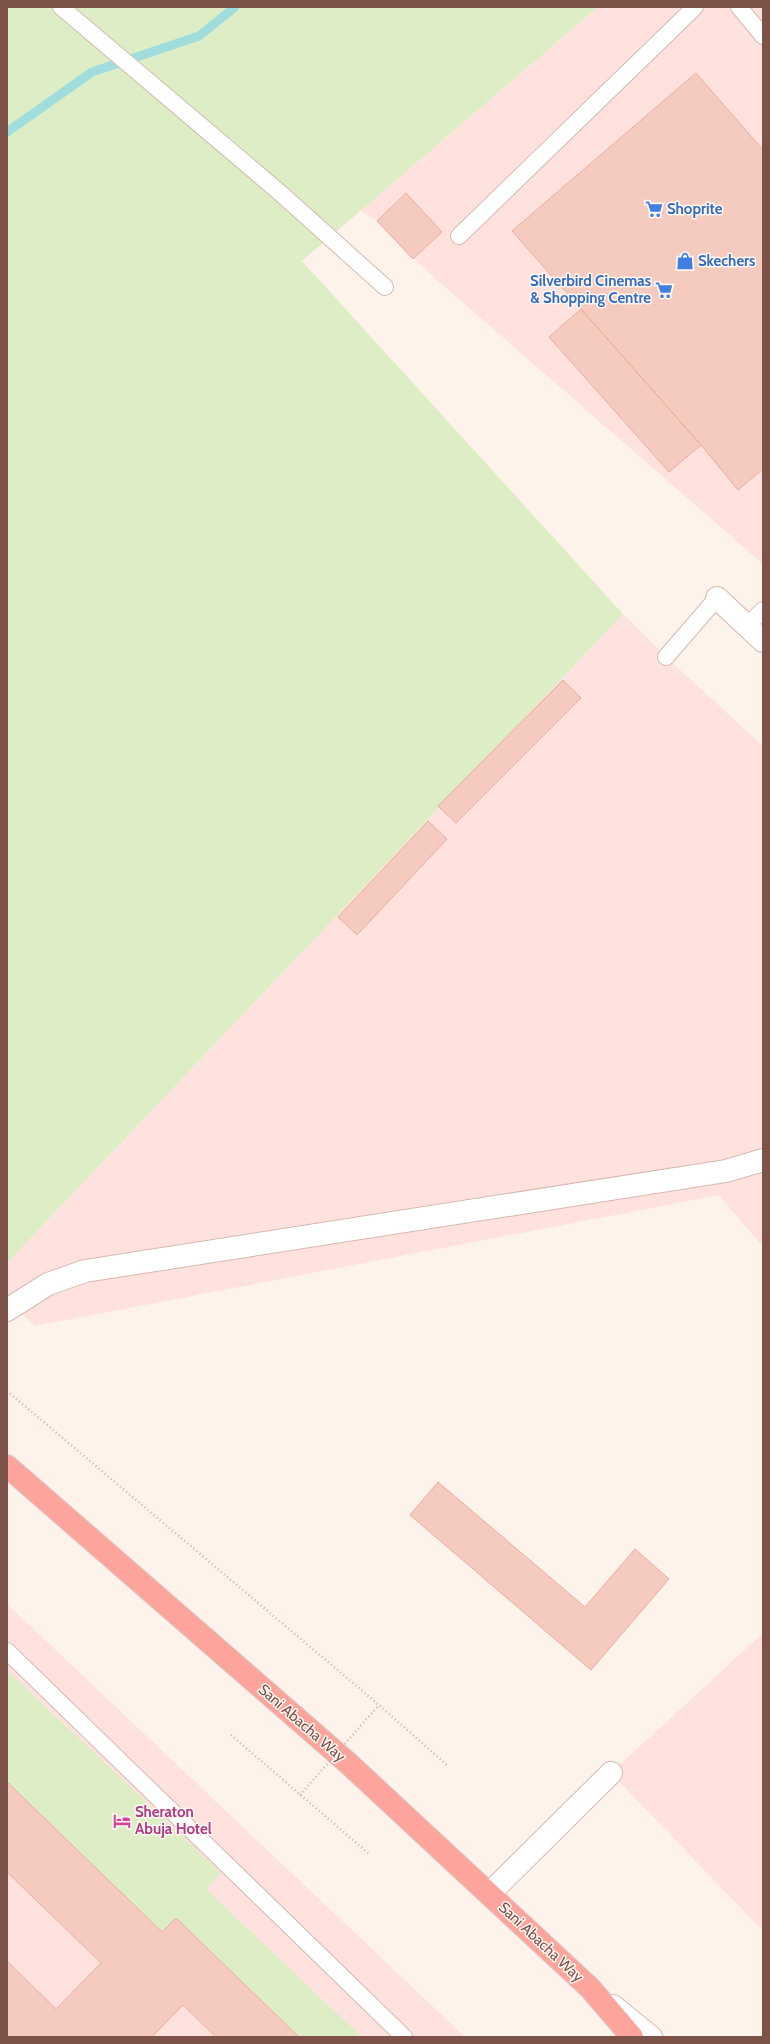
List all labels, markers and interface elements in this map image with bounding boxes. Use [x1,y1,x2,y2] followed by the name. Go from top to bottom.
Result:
[644,199,664,219] supermarket icon: Shoprite
[667,200,723,218] place label: Shoprite
[675,251,695,271] shop icon: Skechers
[698,252,755,270] place label: Skechers
[530,272,651,307] place label: Silverbird Cinemas & Shopping Centre
[654,280,674,300] supermarket icon: Silverbird Cinemas & Shopping Centre
[255,1680,349,1766] street label: Sani Abacha Way
[135,1803,212,1838] place label: Sheraton Abuja Hotel
[112,1811,132,1831] hotel icon: Sheraton Abuja Hotel
[495,1898,587,1986] street label: Sani Abacha Way

